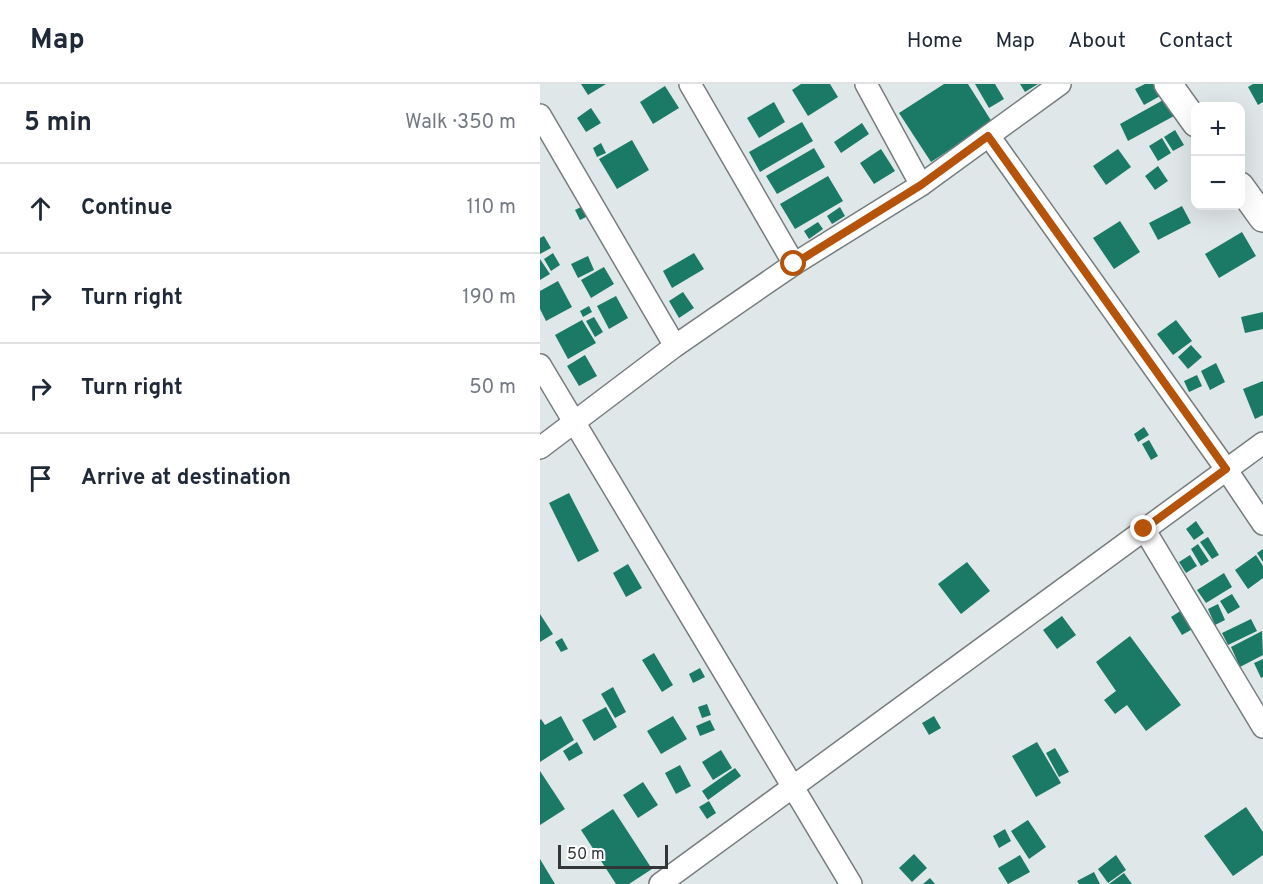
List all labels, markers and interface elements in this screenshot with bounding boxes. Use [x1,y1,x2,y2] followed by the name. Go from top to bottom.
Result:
[30,23,85,59] text: Map
[907,28,963,55] text: Home
[996,28,1035,55] text: Map
[1068,28,1126,55] text: About
[1159,28,1233,55] text: Contact
[1191,102,1245,210] map controls
[1191,102,1245,156] button: +
[24,107,92,140] text: 5 min
[405,110,516,136] text: Walk · 350 m
[1191,156,1245,210] button: −
[24,192,57,225] icon: ahead
[81,195,172,222] text: Continue
[467,195,516,221] text: 110 m
[780,250,806,276] route start
[24,282,57,315] icon: right
[81,285,183,312] text: Turn right
[462,285,516,311] text: 190 m
[24,372,57,405] icon: right
[81,375,183,402] text: Turn right
[469,375,516,401] text: 50 m
[24,462,57,495] icon: arrive
[81,465,291,492] text: Arrive at destination
[1130,515,1156,541] route end
[558,842,668,870] scale bar
[567,845,605,865] text: 50 m

